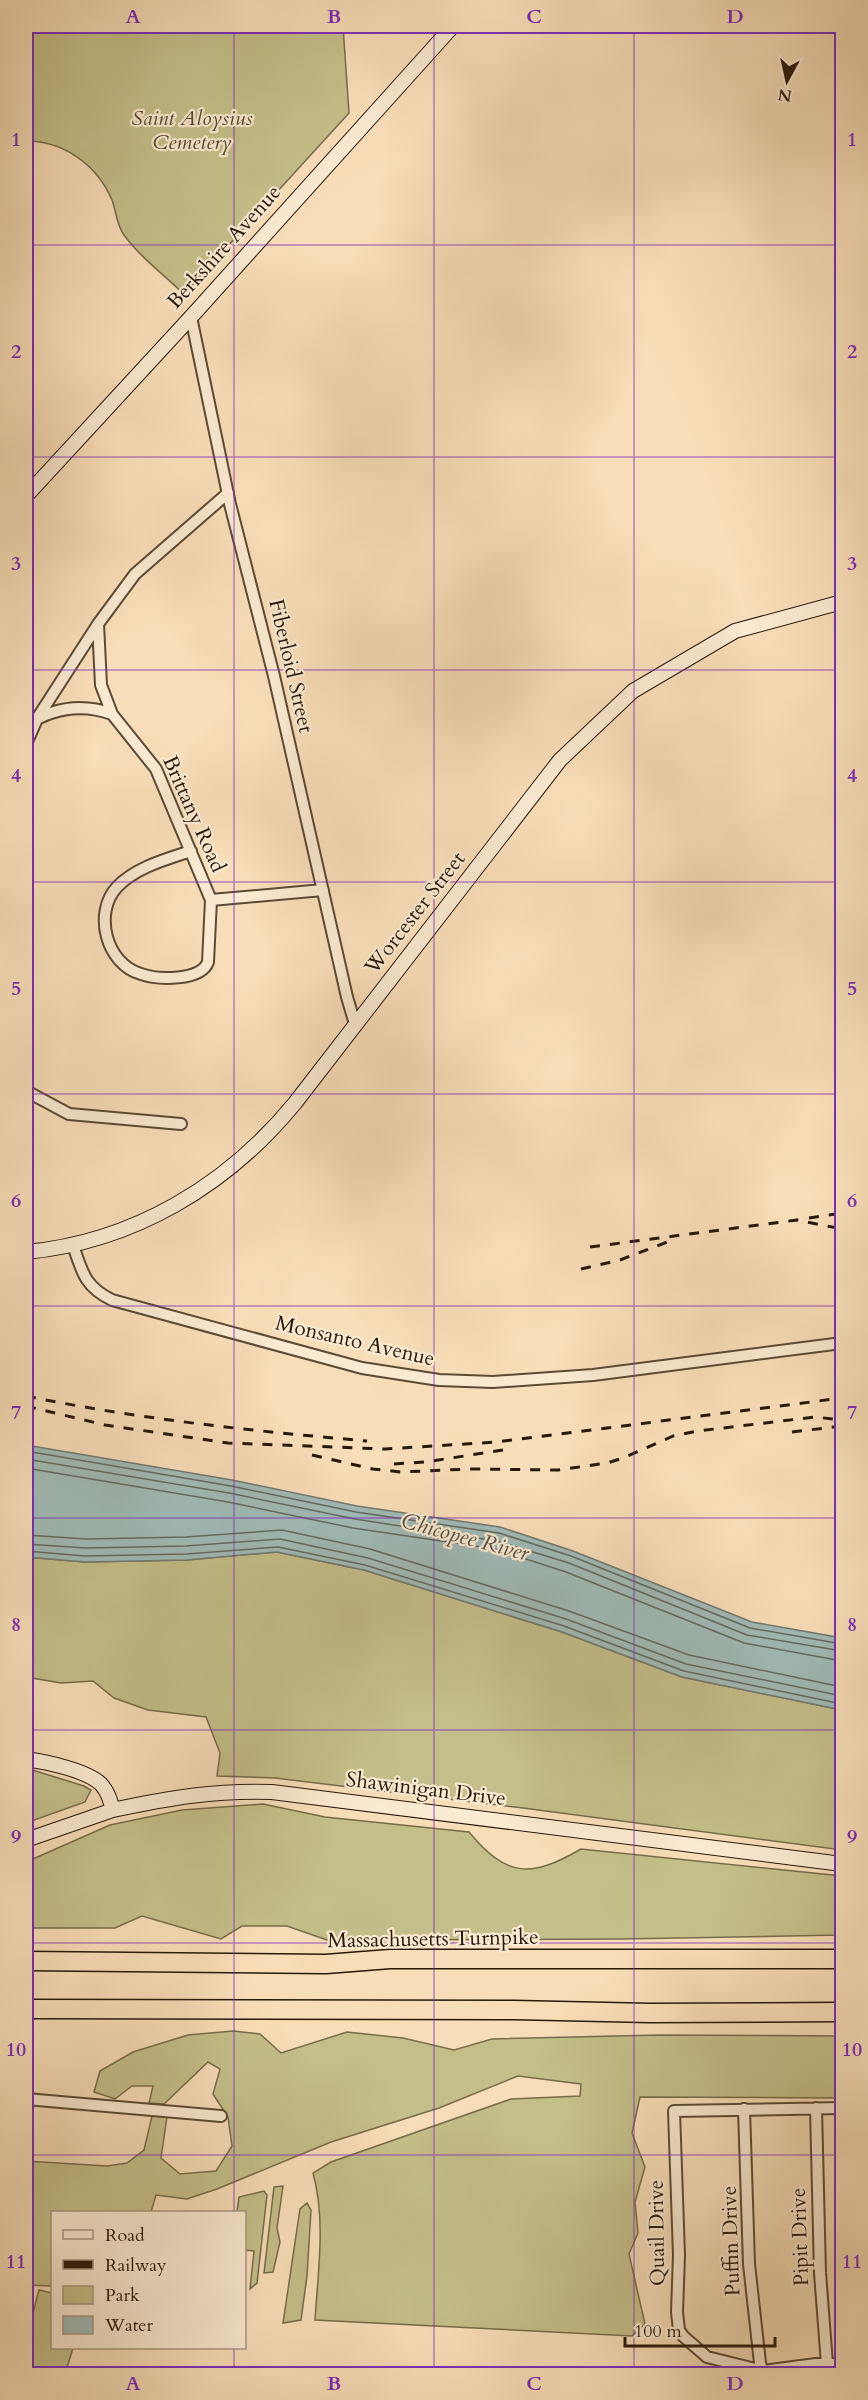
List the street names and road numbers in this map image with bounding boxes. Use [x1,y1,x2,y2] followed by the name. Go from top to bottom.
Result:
[160,179,288,315] street label: Berkshire Avenue
[262,596,321,736] street label: Fiberloid Street
[155,751,233,877] street label: Brittany Road
[357,845,472,981] street label: Worcester Street
[272,1309,438,1373] street label: Monsanto Avenue
[344,1765,508,1813] street label: Shawinigan Drive
[327,1923,539,1955] street label: Massachusetts Turnpike
[642,2180,672,2286] street label: Quail Drive
[715,2185,747,2297] street label: Puffin Drive
[784,2187,816,2287] street label: Pipit Drive

